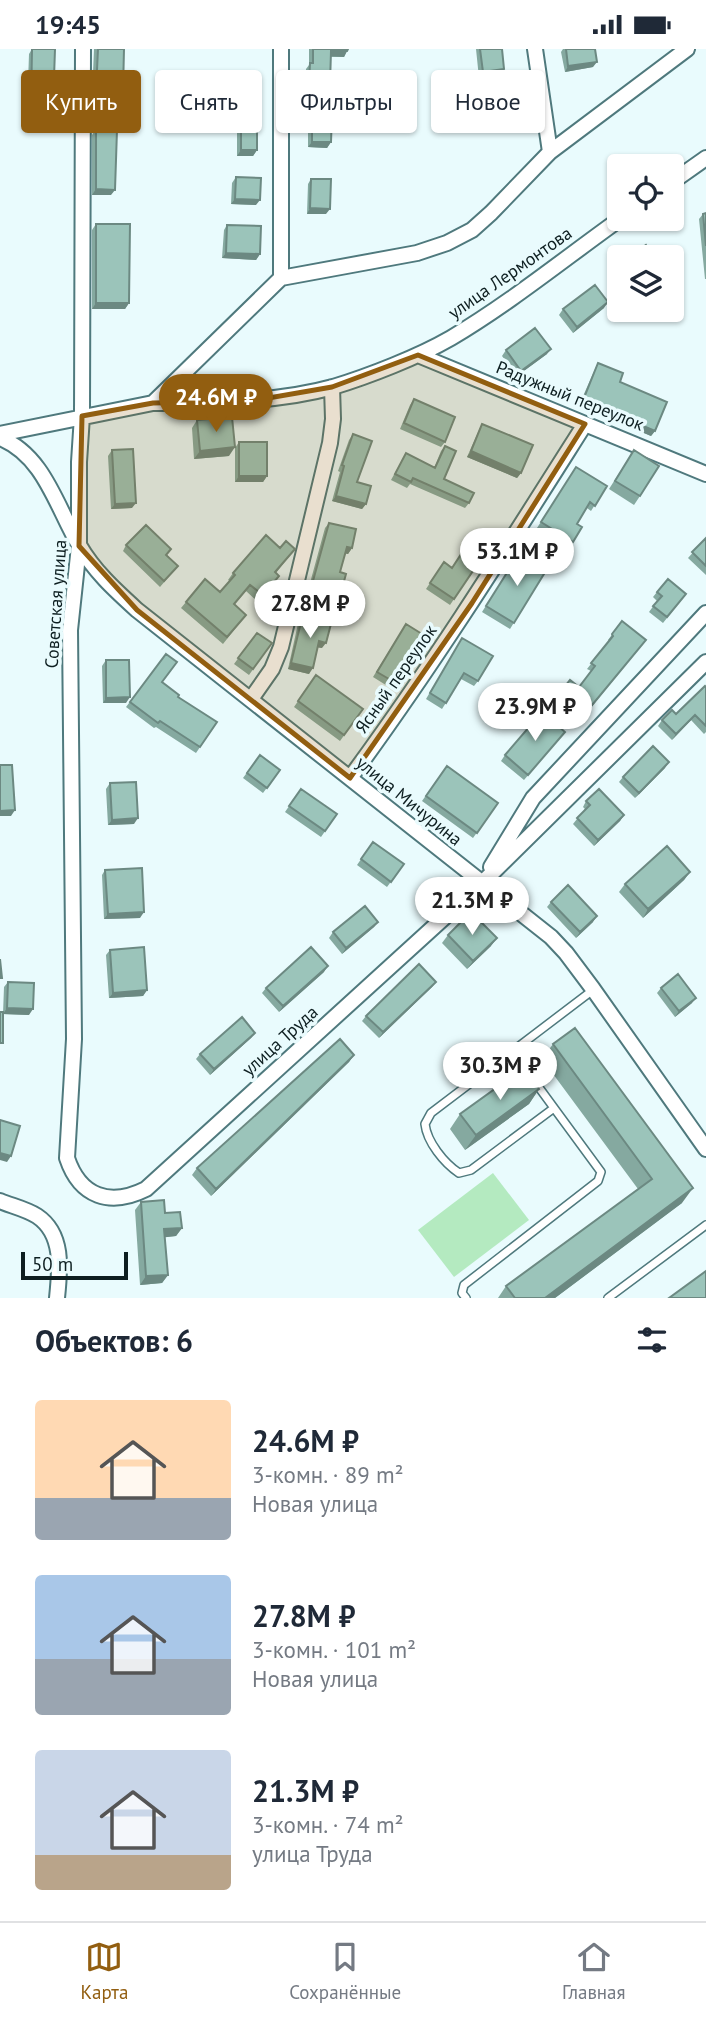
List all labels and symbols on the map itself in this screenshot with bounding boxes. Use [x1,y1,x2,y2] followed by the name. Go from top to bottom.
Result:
[443,221,576,324] street label: улица Лермонтова
[493,355,648,436] street label: Радужный переулок
[151,375,281,434] pin: 24.6M ₽
[452,529,582,588] pin: 53.1M ₽
[40,539,71,669] street label: Советская улица
[245,581,375,640] pin: 27.8M ₽
[350,620,442,737] street label: Ясный переулок
[470,683,600,743] pin: 23.9M ₽
[352,751,467,850] street label: улица Мичурина
[407,877,537,937] pin: 21.3M ₽
[237,1000,322,1081] street label: улица Труда
[435,1042,565,1102] pin: 30.3M ₽
[21,1249,128,1281] scale bar

